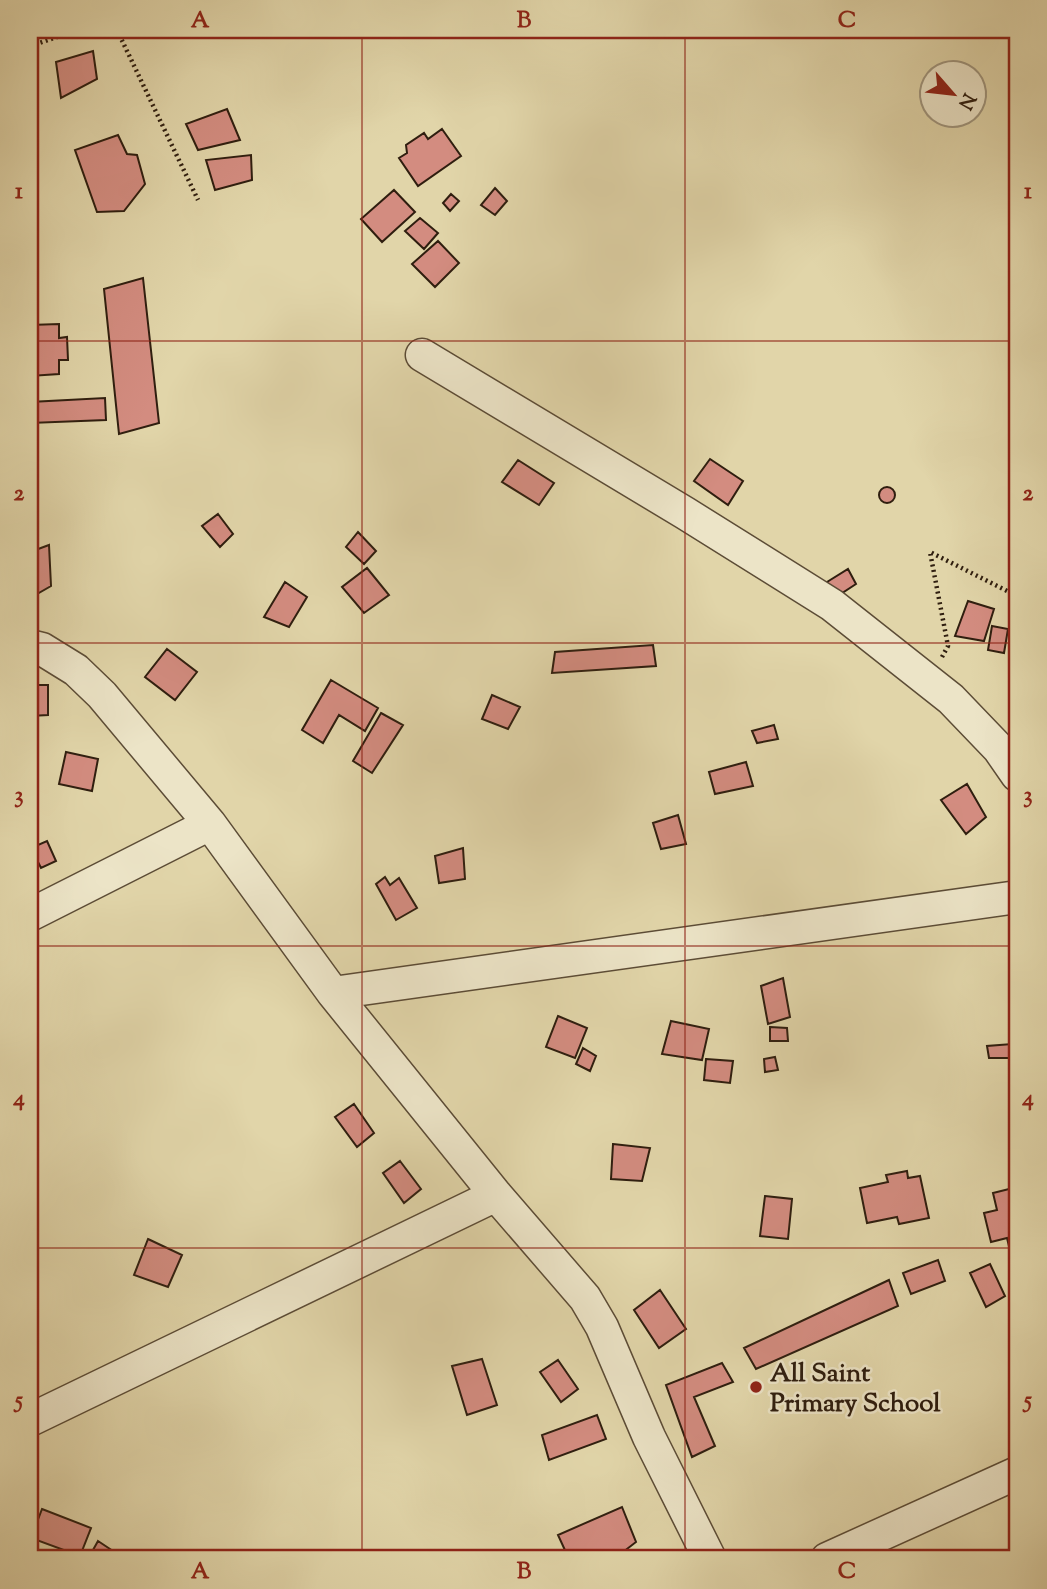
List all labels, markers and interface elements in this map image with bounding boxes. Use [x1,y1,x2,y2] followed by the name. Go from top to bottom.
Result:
[191,5,210,38] text: A
[517,5,532,38] text: B
[838,5,856,38] text: C
[918,60,988,130] north arrow
[950,88,981,114] text: N
[15,176,23,209] text: 1
[1024,176,1032,209] text: 1
[14,478,25,511] text: 2
[1023,478,1034,511] text: 2
[14,780,24,813] text: 3
[1023,780,1033,813] text: 3
[12,1083,25,1116] text: 4
[1021,1083,1034,1116] text: 4
[770,1356,941,1423] place label: All Saint Primary School
[748,1379,764,1395] marker: All Saint Primary School
[13,1385,23,1418] text: 5
[1022,1385,1032,1418] text: 5
[191,1556,210,1589] text: A
[517,1556,532,1589] text: B
[838,1556,856,1589] text: C

